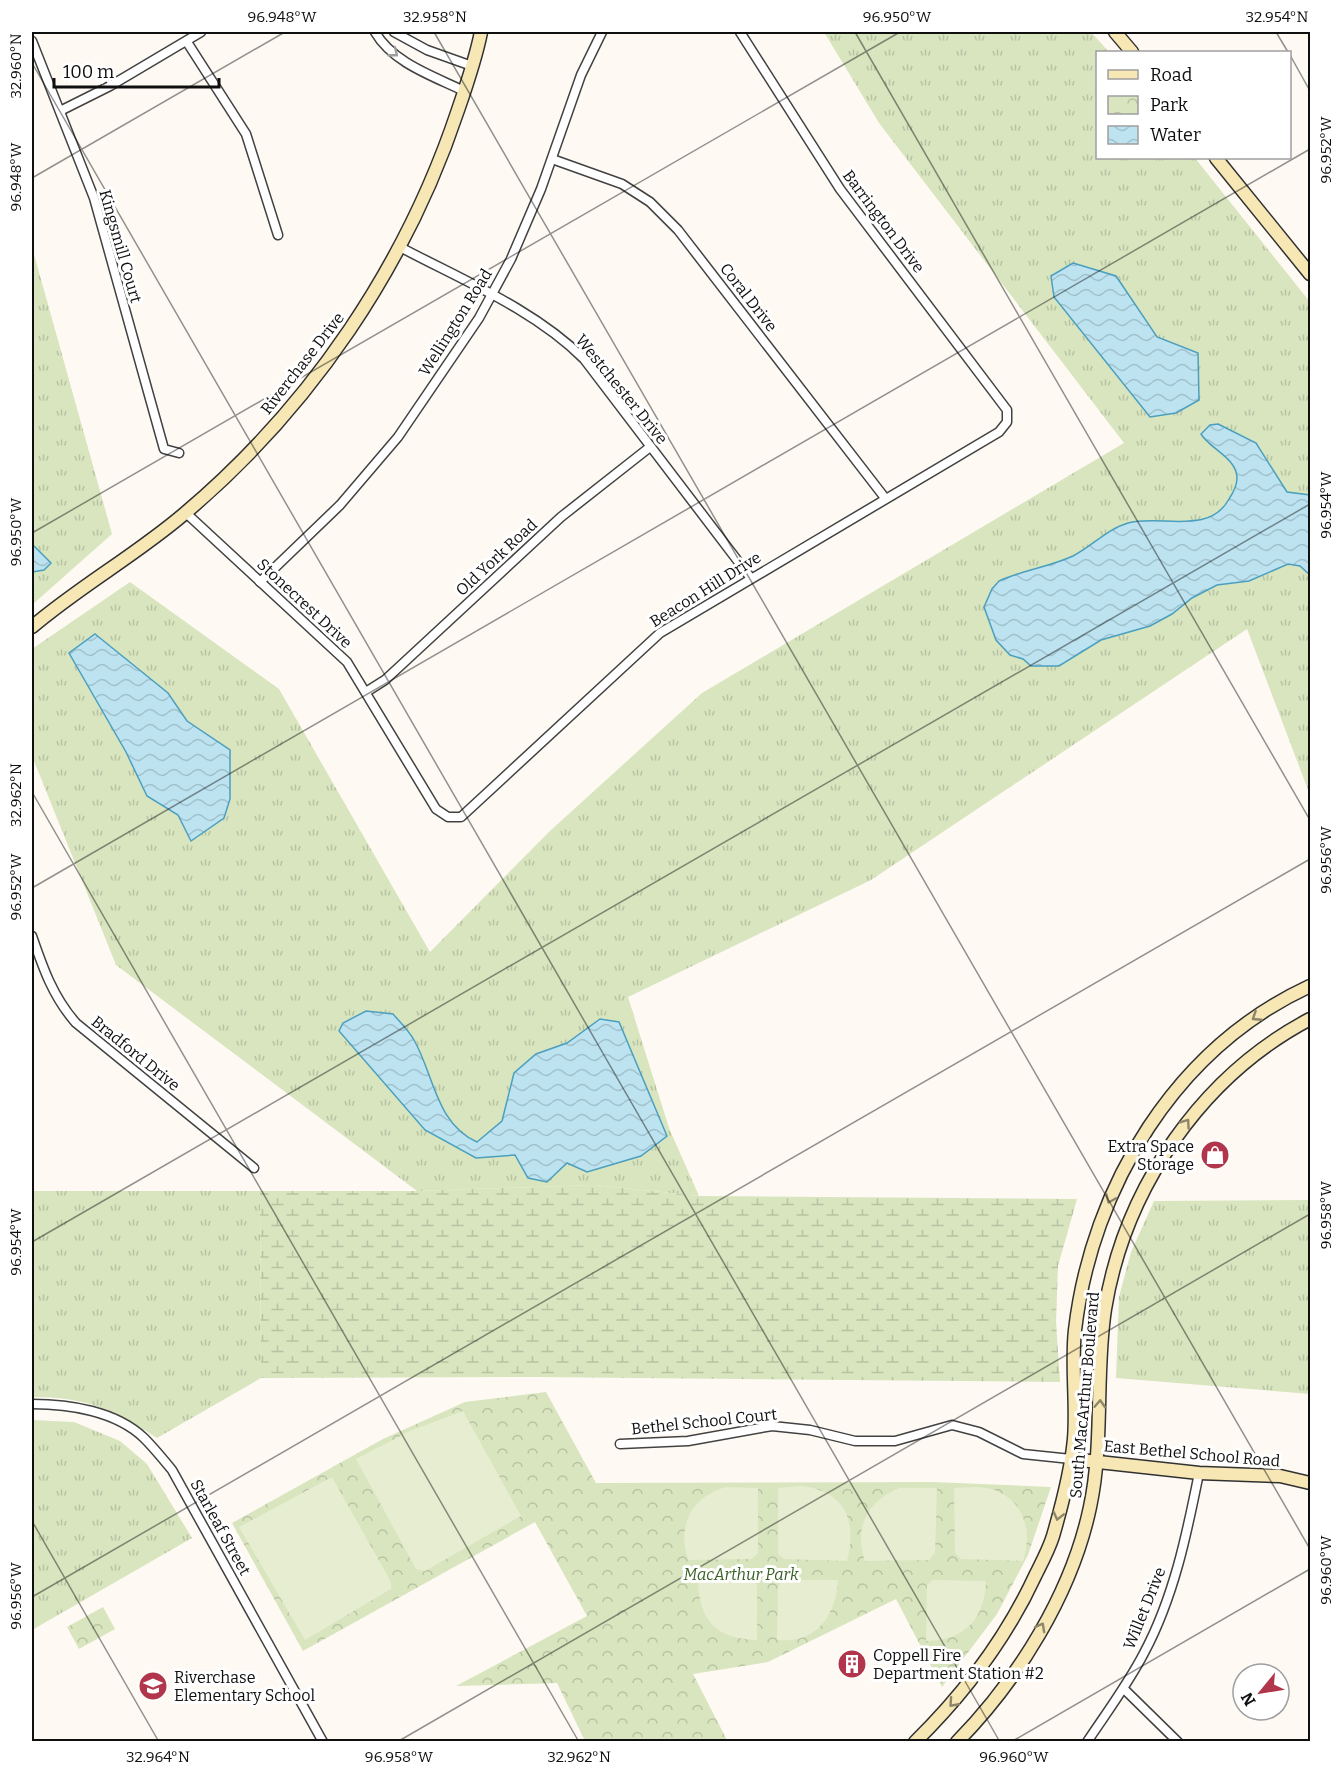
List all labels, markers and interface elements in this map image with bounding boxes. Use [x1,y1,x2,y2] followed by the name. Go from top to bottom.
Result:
[247,8,317,26] text: 96.948°W
[403,8,467,26] text: 32.958°N
[863,8,932,26] text: 96.950°W
[1245,8,1309,26] text: 32.954°N
[7,33,25,99] text: 32.960°N
[388,45,399,56] one-way arrow
[54,51,219,89] scale bar
[1096,51,1291,159] legend
[63,61,114,83] text: 100 m
[1150,64,1193,86] text: Road
[1150,94,1189,116] text: Park
[1317,116,1335,184] text: 96.952°W
[1150,124,1201,146] text: Water
[7,142,25,212] text: 96.948°W
[839,166,928,276] street label: Barrington Drive
[95,187,146,305] street label: Kingsmill Court
[716,259,781,335] street label: Coral Drive
[415,265,496,379] street label: Wellington Road
[257,309,348,418] street label: Riverchase Drive
[572,331,672,448] street label: Westchester Drive
[1317,471,1335,539] text: 96.954°W
[7,497,25,566] text: 96.950°W
[452,515,541,600] street label: Old York Road
[646,548,764,631] street label: Beacon Hill Drive
[253,555,356,652] street label: Stonecrest Drive
[7,763,25,827] text: 32.962°N
[1317,826,1335,894] text: 96.956°W
[7,853,25,921] text: 96.952°W
[1252,1010,1263,1021] one-way arrow
[88,1012,184,1095] street label: Bradford Drive
[1179,1119,1190,1130] one-way arrow
[1108,1137,1194,1174] place label: Extra Space Storage
[1199,1139,1231,1171] shop icon: Extra Space Storage
[1317,1180,1335,1249] text: 96.958°W
[1105,1193,1117,1204] one-way arrow
[7,1208,25,1276] text: 96.954°W
[1066,1290,1103,1499] street label: South MacArthur Boulevard
[1094,1400,1107,1409] one-way arrow
[630,1404,778,1439] street label: Bethel School Court
[1103,1436,1282,1471] street label: East Bethel School Road
[186,1476,255,1579] street label: Starleaf Street
[1053,1510,1065,1521] one-way arrow
[1317,1535,1335,1605] text: 96.960°W
[7,1562,25,1630] text: 96.956°W
[1119,1564,1170,1652] street label: Willet Drive
[683,1565,799,1584] park label: MacArthur Park
[1034,1623,1045,1634] one-way arrow
[873,1646,1044,1683] place label: Coppell Fire Department Station #2
[836,1648,868,1680] building icon: Coppell Fire Department Station #2
[1231,1662,1291,1722] north arrow
[174,1668,315,1705] place label: Riverchase Elementary School
[137,1670,169,1702] school or university icon: Riverchase Elementary School
[1237,1689,1260,1709] text: N
[949,1696,960,1707] one-way arrow
[126,1748,190,1766] text: 32.964°N
[365,1748,434,1766] text: 96.958°W
[547,1748,611,1766] text: 32.962°N
[979,1748,1049,1766] text: 96.960°W

